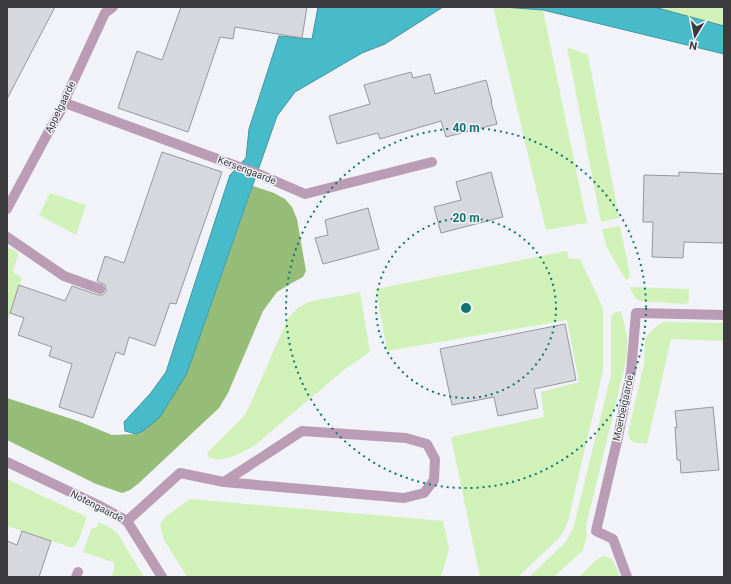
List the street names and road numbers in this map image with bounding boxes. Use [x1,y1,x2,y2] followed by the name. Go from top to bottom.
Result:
[43,79,77,135] street label: Appelgaarde
[216,154,278,186] street label: Kersengaarde
[611,374,635,442] street label: Moerbeigaarde
[69,488,125,524] street label: Notengaarde

